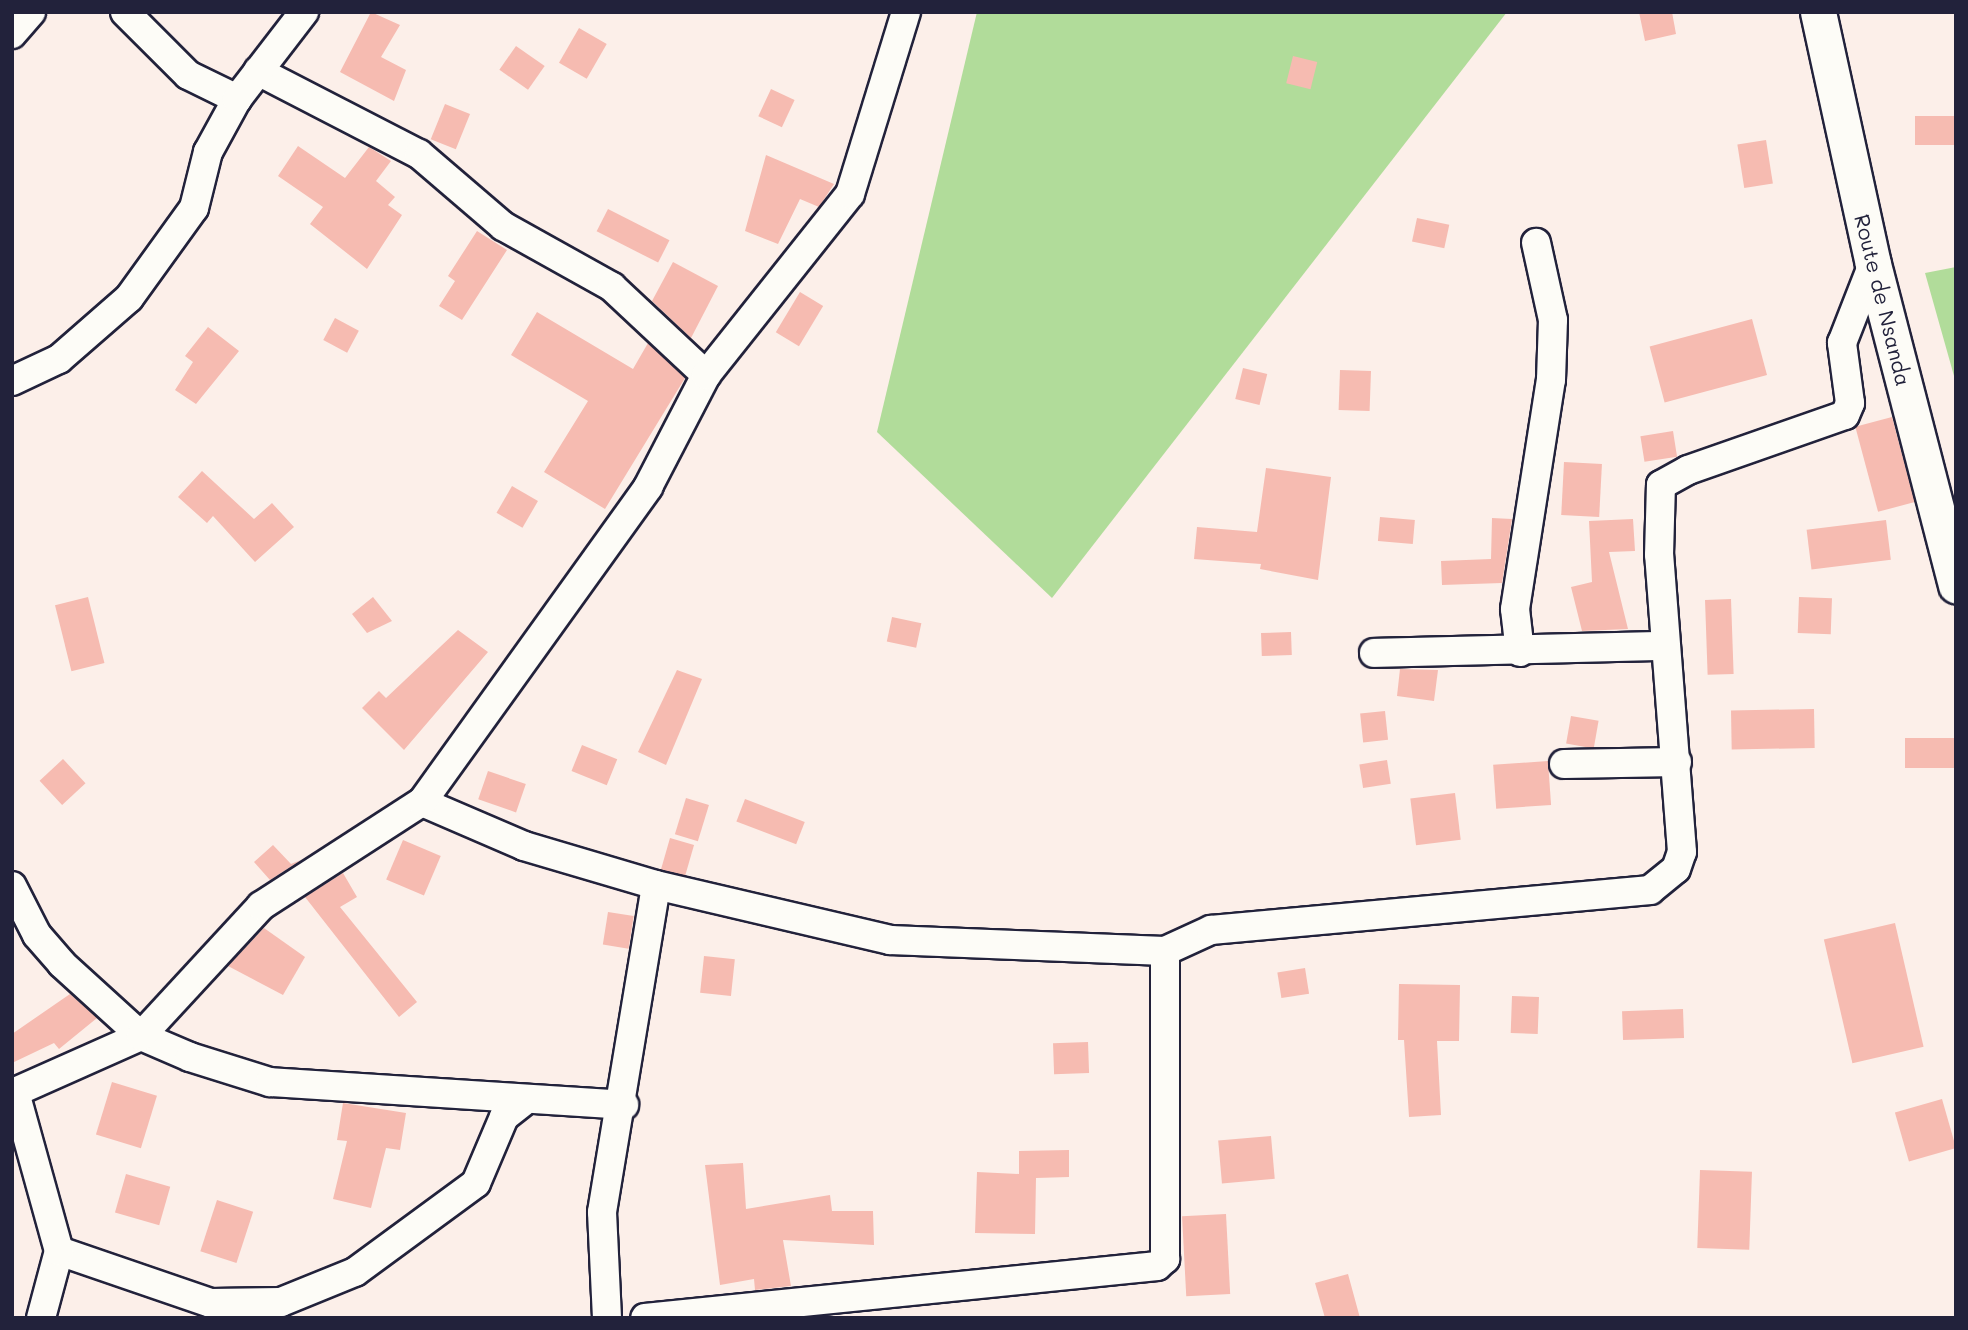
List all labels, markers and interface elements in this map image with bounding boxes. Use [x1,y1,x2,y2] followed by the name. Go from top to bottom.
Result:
[1849,211,1917,389] street label: Route de Nsanda

